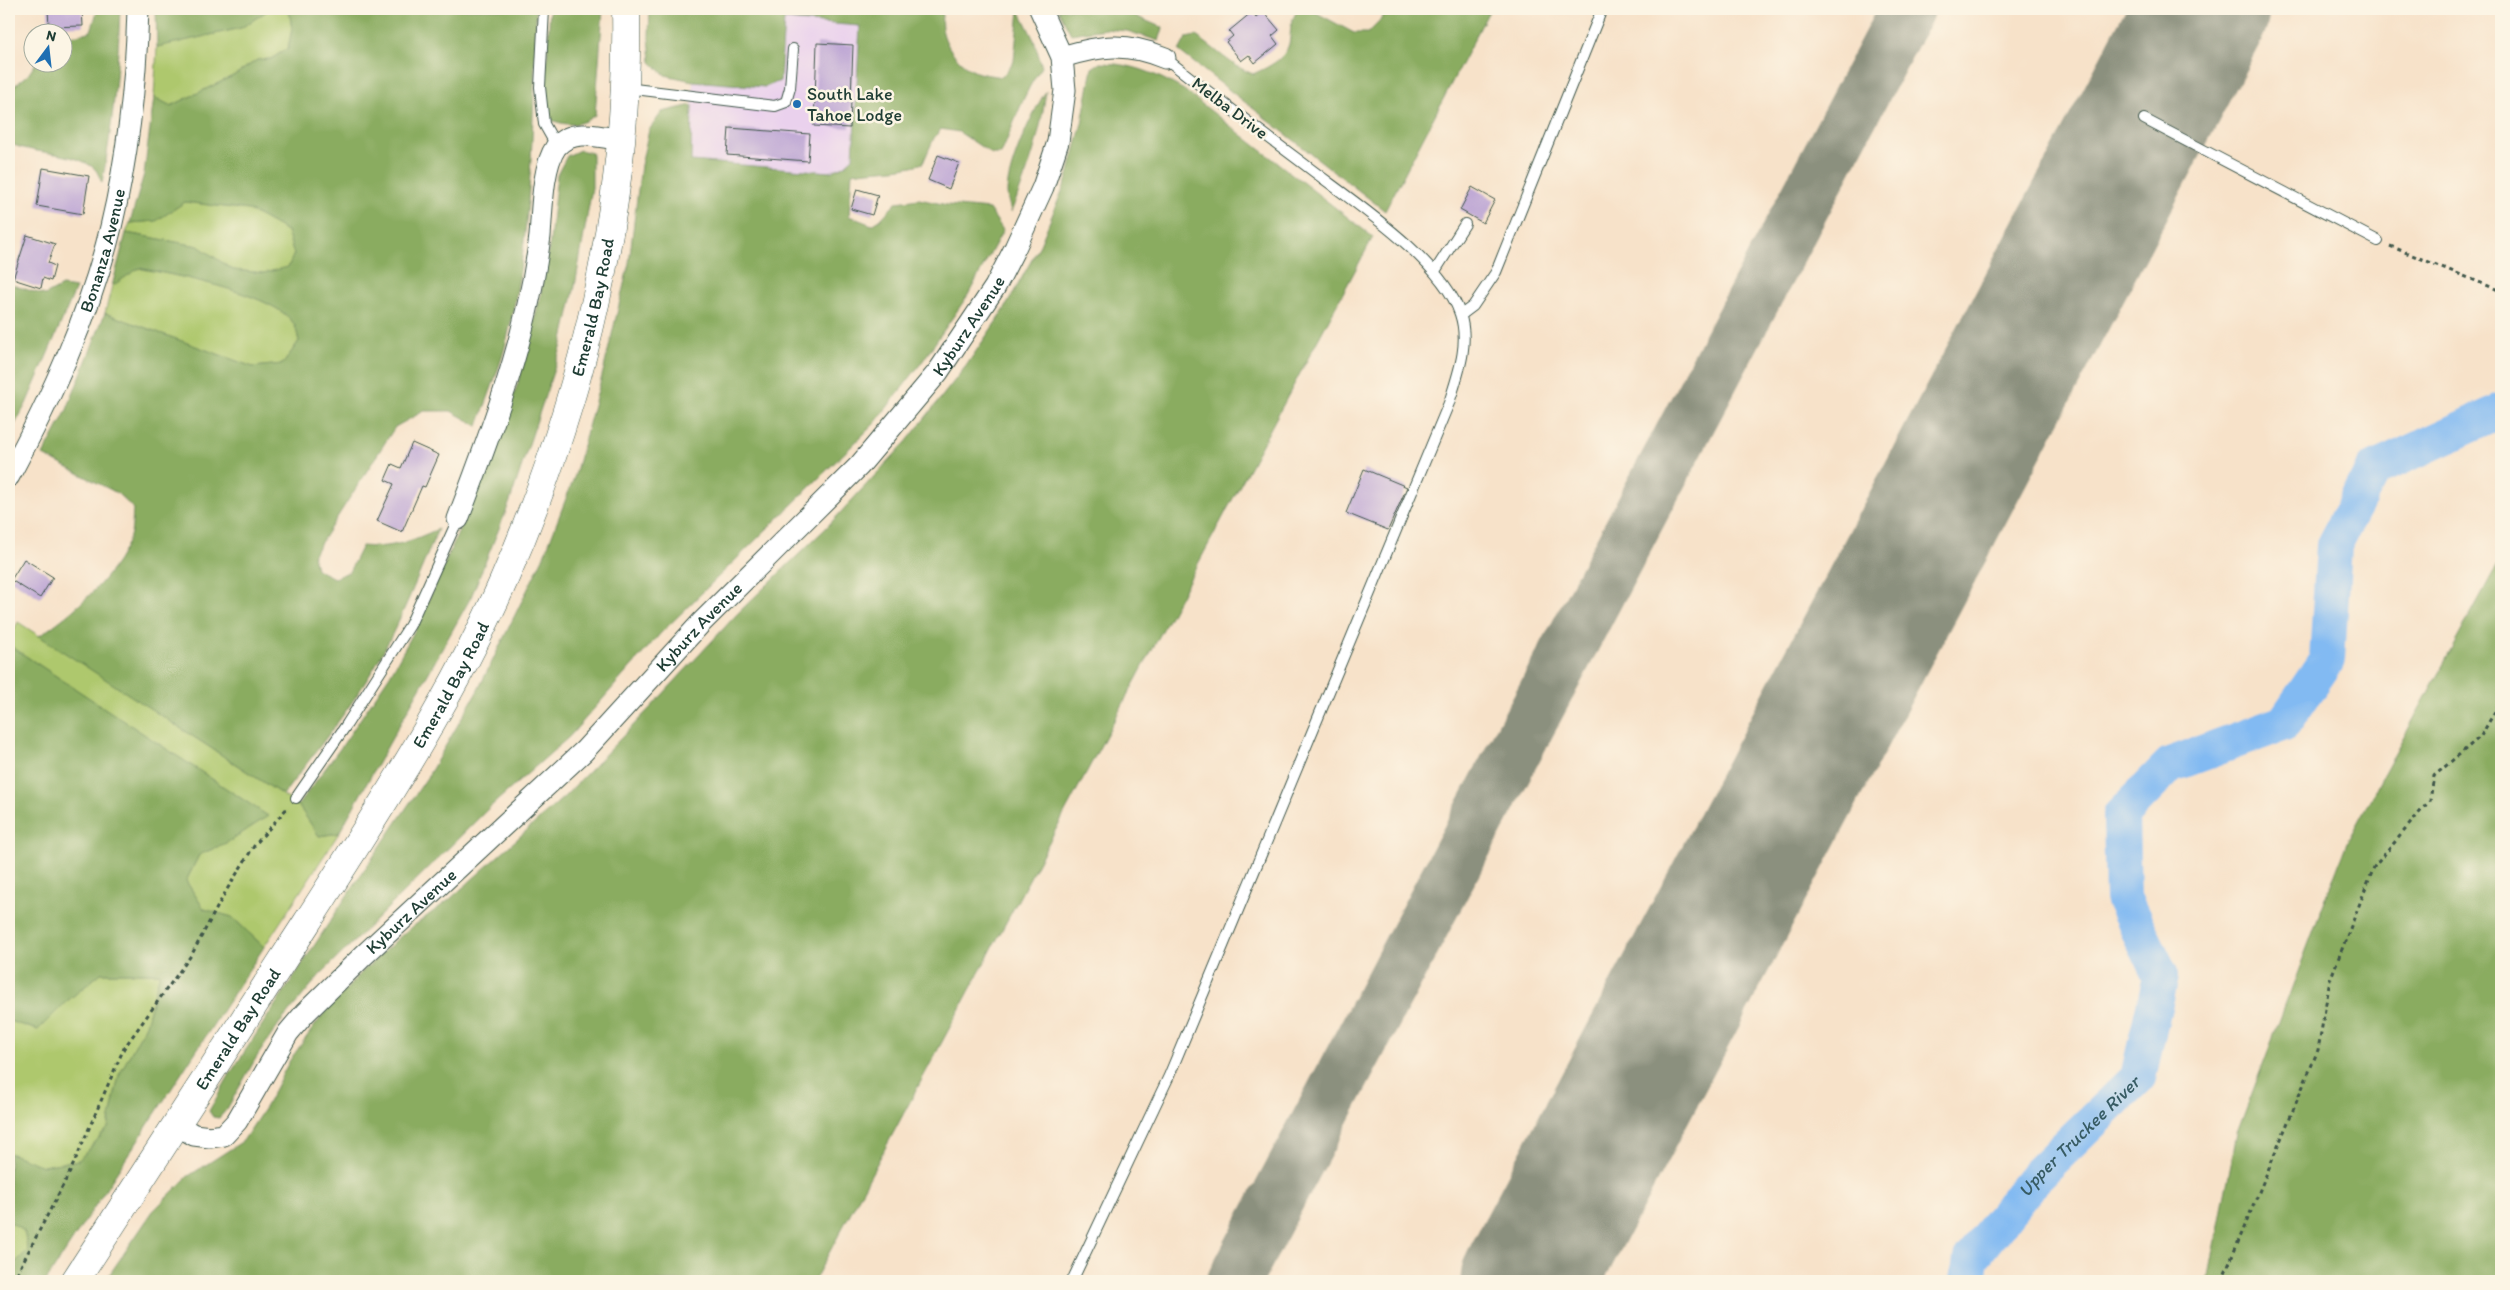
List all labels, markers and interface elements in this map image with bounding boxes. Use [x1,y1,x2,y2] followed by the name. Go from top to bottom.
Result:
[22,22,72,72] north arrow
[44,26,58,45] text: N
[1187,72,1273,144] street label: Melba Drive
[807,83,902,126] place label: South Lake Tahoe Lodge
[791,98,803,110] marker: South Lake Tahoe Lodge
[75,187,130,315] street label: Bonanza Avenue
[566,236,619,379] street label: Emerald Bay Road
[927,272,1010,380] street label: Kyburz Avenue
[651,577,747,676] street label: Kyburz Avenue
[408,618,494,752] street label: Emerald Bay Road
[361,864,461,959] street label: Kyburz Avenue
[190,964,286,1094] street label: Emerald Bay Road
[2013,1070,2146,1202] water label: Upper Truckee River

